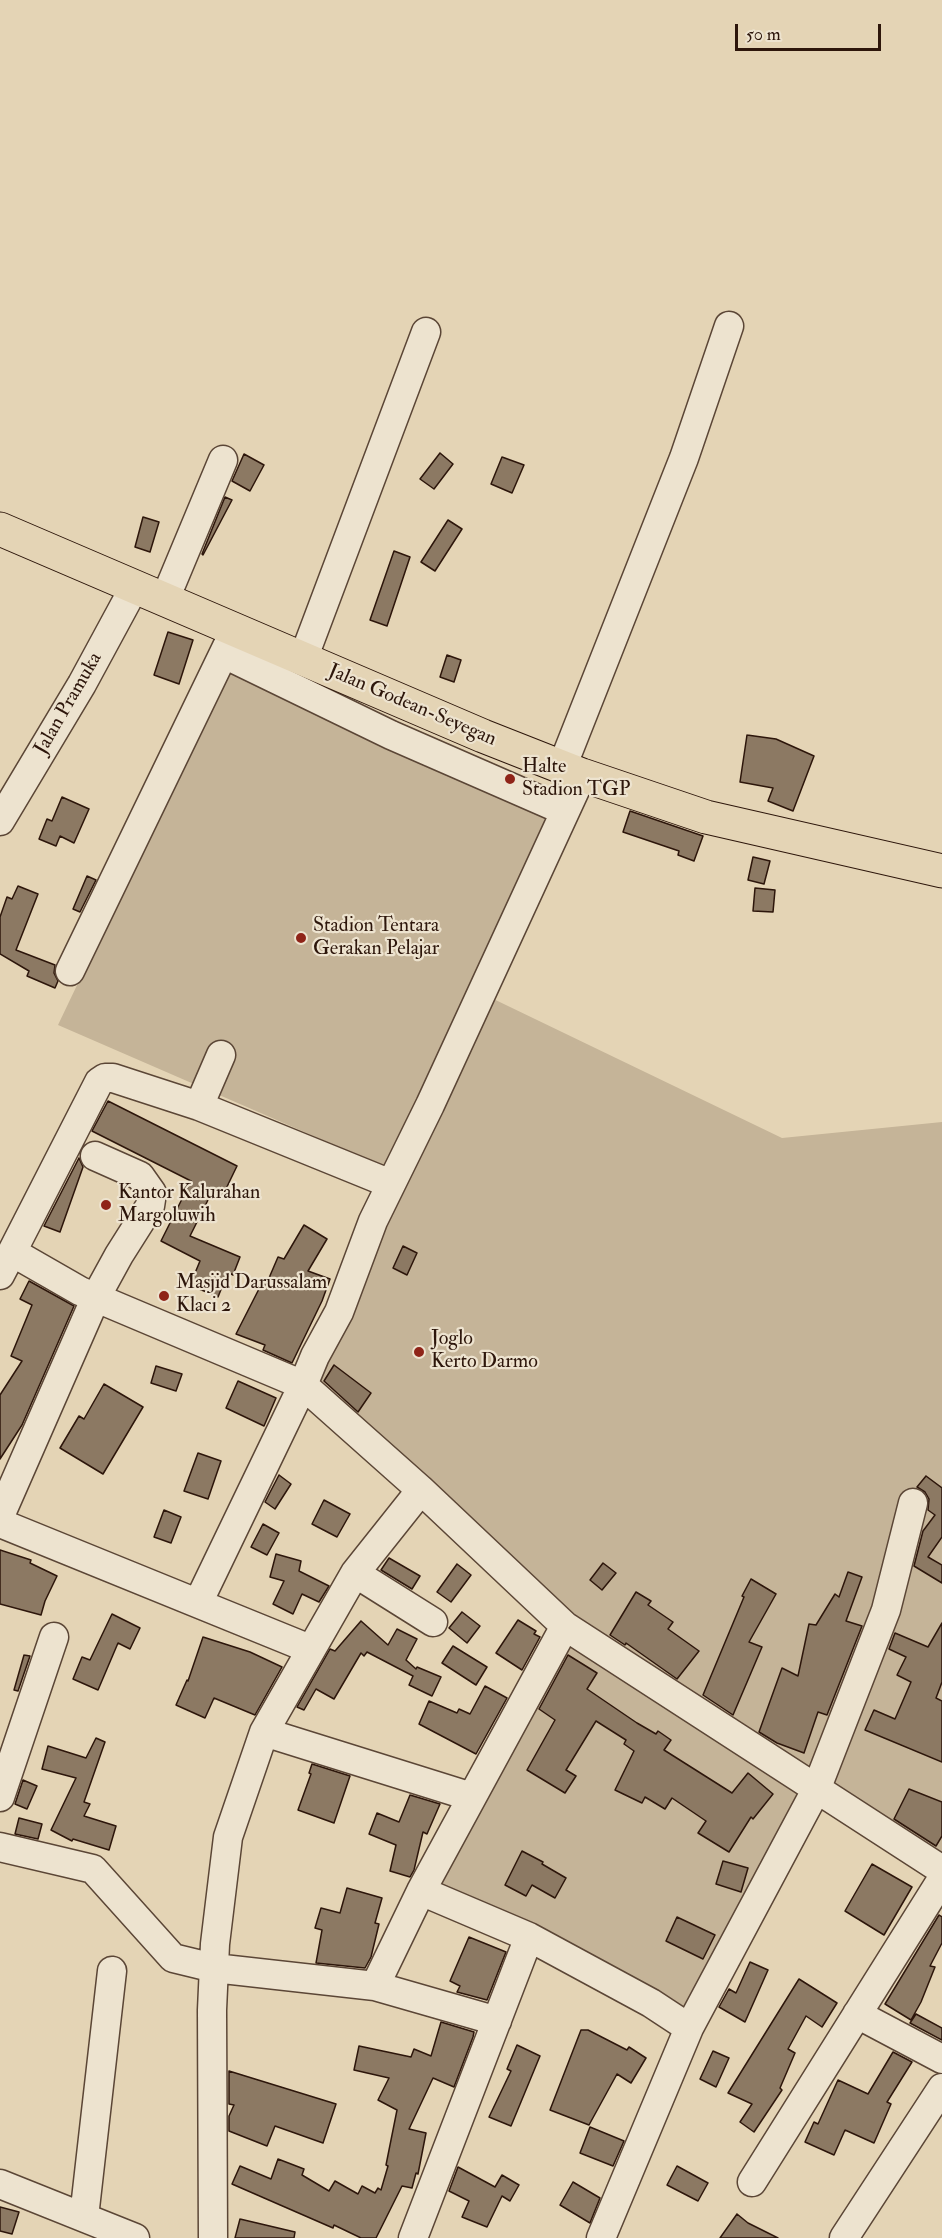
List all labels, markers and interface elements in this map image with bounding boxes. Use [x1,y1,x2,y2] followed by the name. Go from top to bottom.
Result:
[738,12,884,50] scale bar
[746,23,781,46] text: 50 m
[30,649,108,759] street label: Jalan Pramuka
[324,660,500,752] street label: Jalan Godean-Seyegan
[522,756,630,803] place label: Halte Stadion TGP
[503,772,517,786] marker: Halte Stadion TGP
[313,915,439,962] place label: Stadion Tentara Gerakan Pelajar
[294,931,308,945] marker: Stadion Tentara Gerakan Pelajar
[118,1182,260,1229] place label: Kantor Kalurahan Margoluwih
[99,1198,113,1212] marker: Kantor Kalurahan Margoluwih
[176,1272,327,1319] place label: Masjid Darussalam Klaci 2
[157,1289,171,1303] marker: Masjid Darussalam Klaci 2
[431,1328,538,1375] place label: Joglo Kerto Darmo
[412,1345,426,1359] marker: Joglo Kerto Darmo

